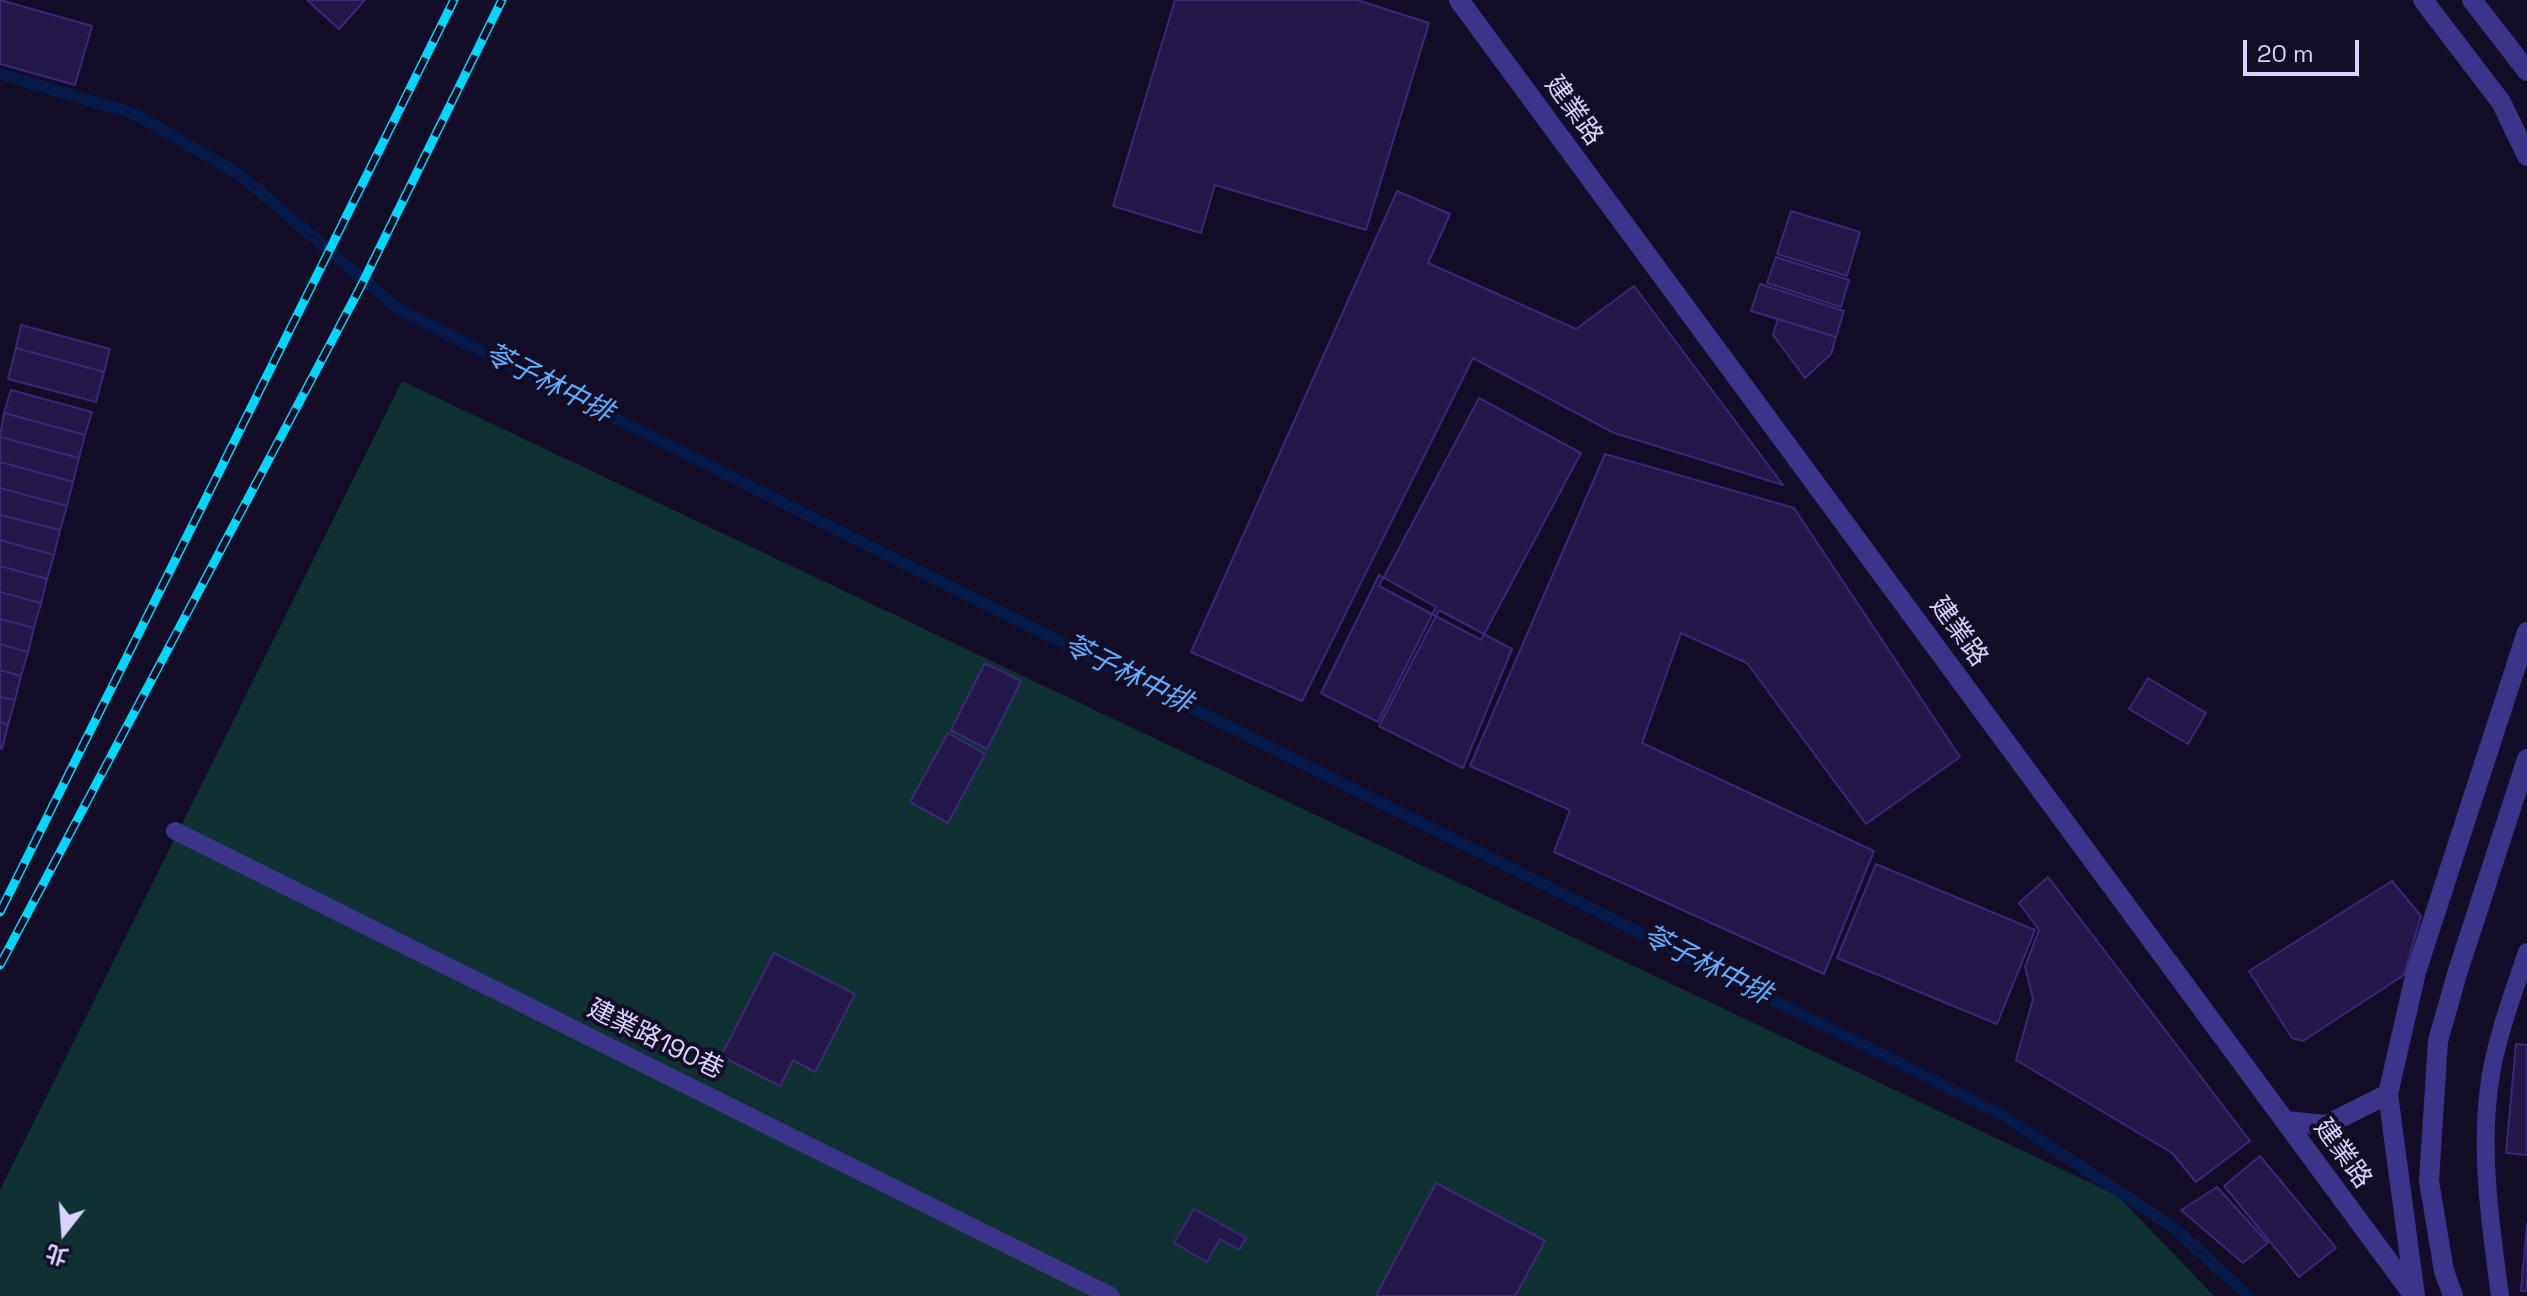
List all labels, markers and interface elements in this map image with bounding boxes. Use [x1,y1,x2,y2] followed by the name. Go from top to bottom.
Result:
[2247,24,2363,74] scale bar
[2257,38,2314,69] text: 20 m
[1537,70,1609,152] street label: 建業路
[478,337,618,431] water label: 苓子林中排
[1922,591,1994,673] street label: 建業路
[1057,628,1197,722] water label: 苓子林中排
[1636,919,1776,1013] water label: 苓子林中排
[582,994,728,1086] street label: 建業路190巷
[2306,1113,2378,1195] street label: 建業路
[24,1192,104,1272] north arrow
[42,1238,72,1272] text: 北

